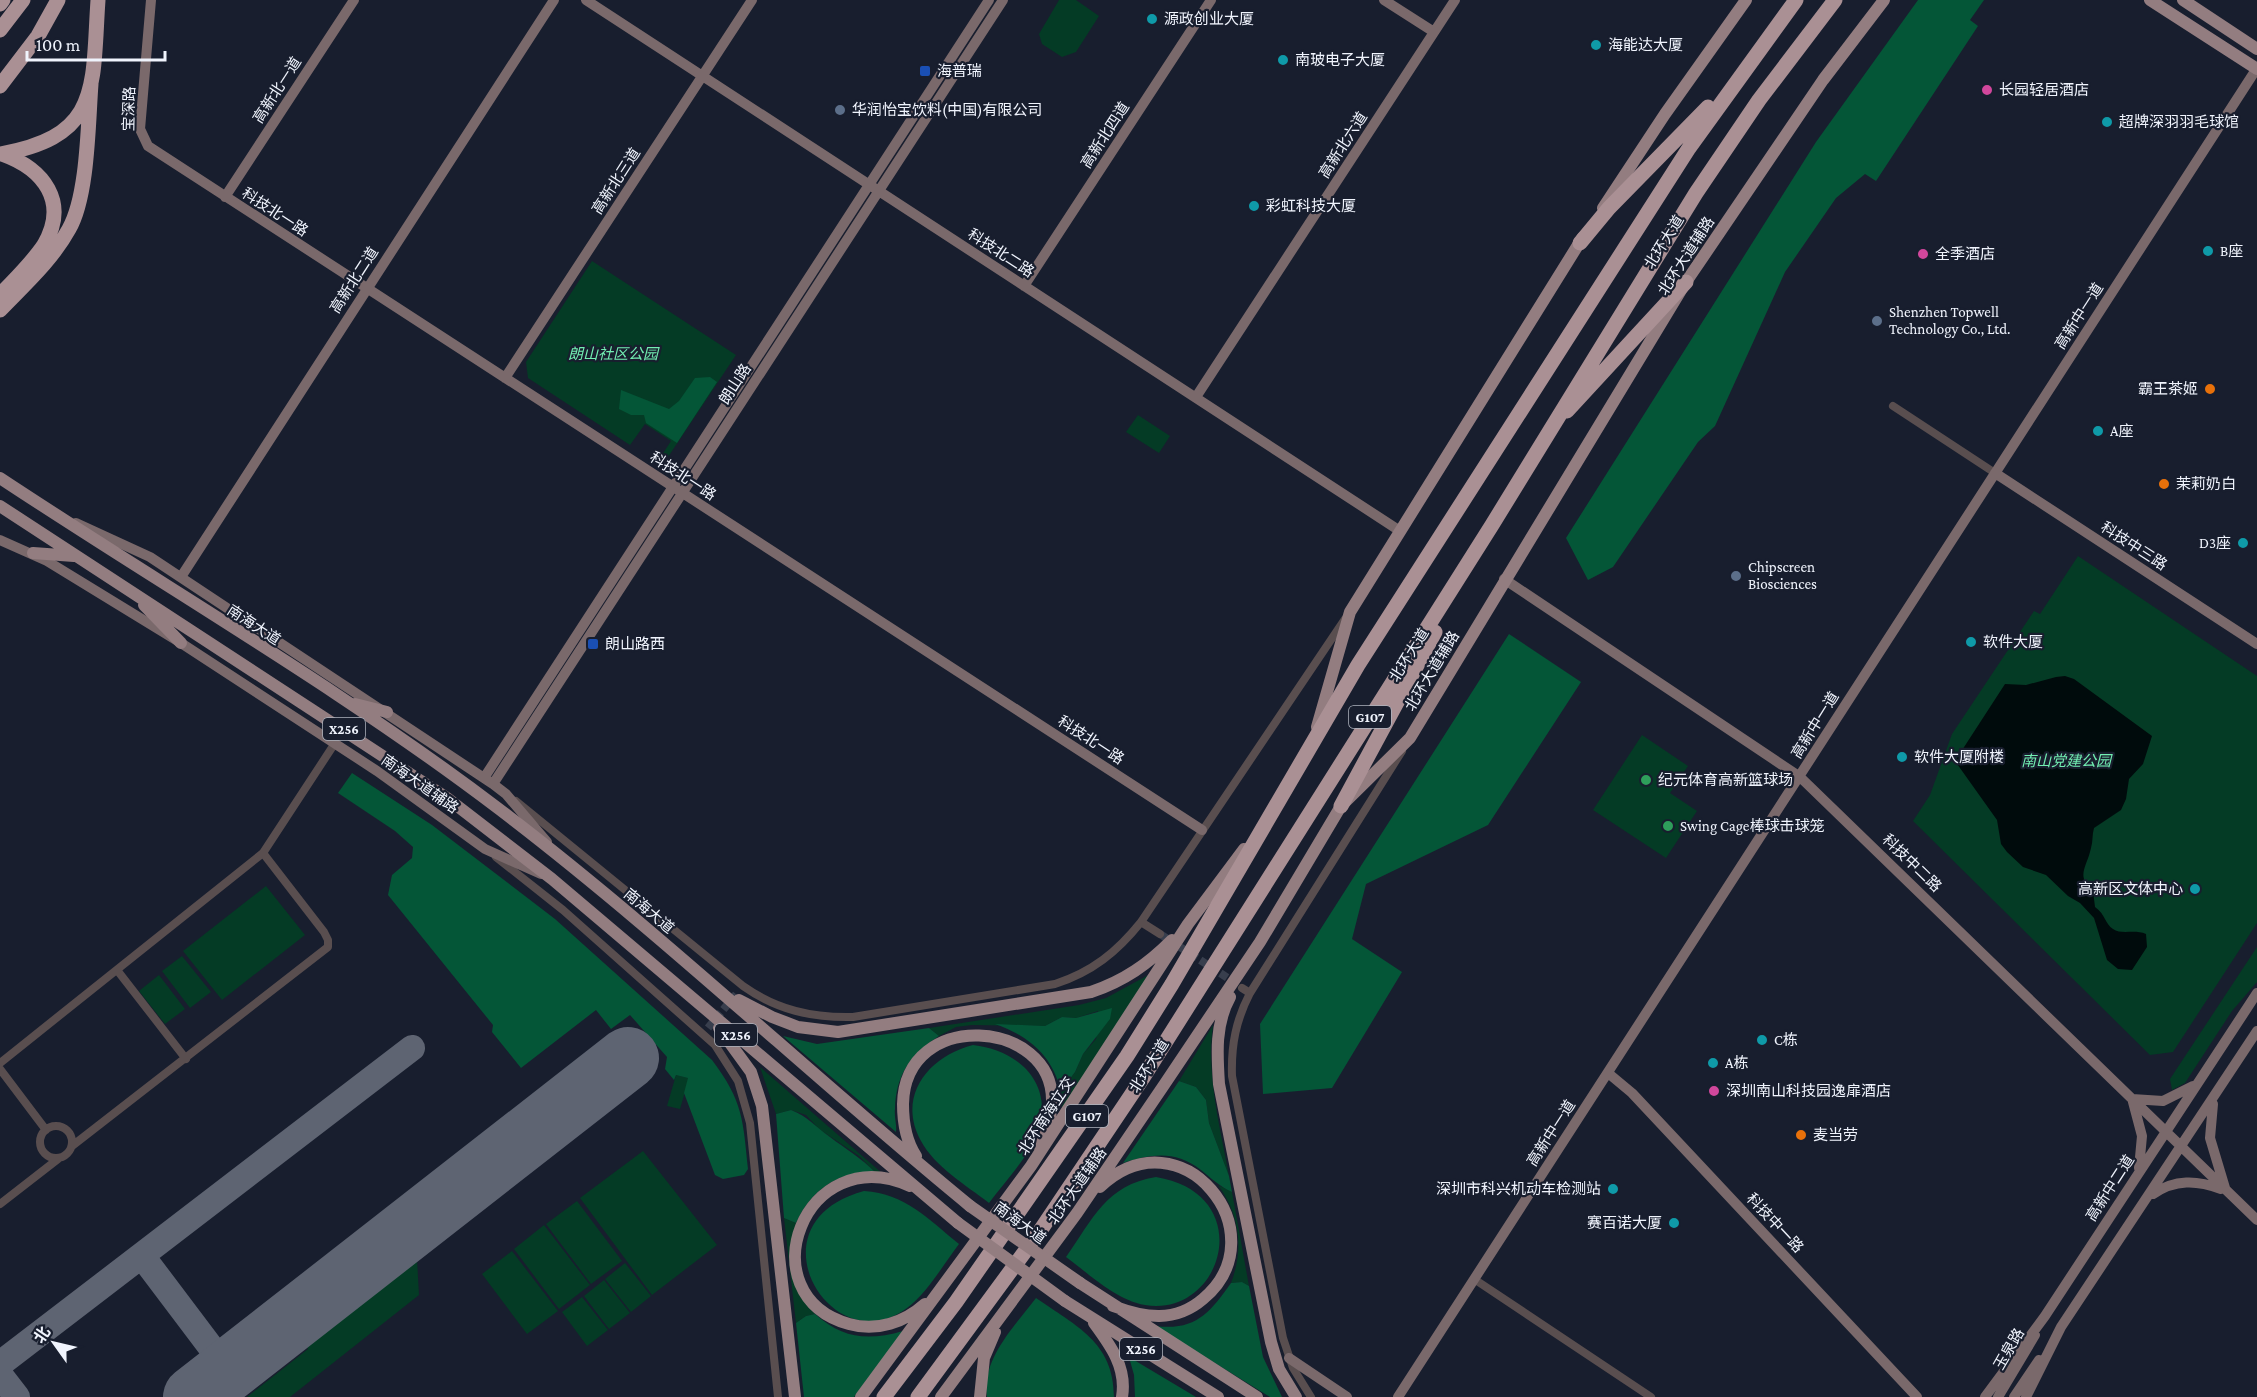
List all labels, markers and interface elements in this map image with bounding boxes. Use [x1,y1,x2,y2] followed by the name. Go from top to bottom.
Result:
[1164,10,1254,27] place label: 源政创业大厦
[1145,12,1159,26] marker: 源政创业大厦
[27,24,165,62] scale bar
[36,35,81,55] text: 100 m
[1608,36,1683,53] place label: 海能达大厦
[1589,38,1603,52] marker: 海能达大厦
[1295,52,1385,68] place label: 南玻电子大厦
[1276,53,1290,67] marker: 南玻电子大厦
[249,54,304,126] street label: 高新北一道
[937,63,982,79] place label: 海普瑞
[918,64,932,78] marker: 海普瑞
[1999,82,2089,98] place label: 长园轻居酒店
[1980,83,1994,97] marker: 长园轻居酒店
[121,86,137,132] street label: 宝深路
[1077,99,1132,171] street label: 高新北四道
[852,101,1043,119] place label: 华润怡宝饮料(中国)有限公司
[833,103,847,117] marker: 华润怡宝饮料(中国)有限公司
[1315,109,1370,181] street label: 高新北六道
[2119,113,2239,130] place label: 超牌深羽羽毛球馆
[2100,115,2114,129] marker: 超牌深羽羽毛球馆
[588,145,643,217] street label: 高新北三道
[239,184,311,239] street label: 科技北一路
[1266,198,1356,214] place label: 彩虹科技大厦
[1247,199,1261,213] marker: 彩虹科技大厦
[1640,212,1687,272] street label: 北环大道
[1654,213,1717,298] street label: 北环大道辅路
[965,225,1037,280] street label: 科技北二路
[2220,243,2243,259] place label: B座
[326,244,381,316] street label: 高新北二道
[2201,244,2215,258] marker: B座
[1935,246,1995,262] place label: 全季酒店
[1916,247,1930,261] marker: 全季酒店
[2052,280,2106,352] street label: 高新中一道
[1889,304,2010,338] place label: Shenzhen Topwell Technology Co., Ltd.
[1870,314,1884,328] marker: Shenzhen Topwell Technology Co., Ltd.
[568,346,660,362] park label: 朗山社区公园
[716,361,754,407] street label: 朗山路
[2138,380,2198,397] place label: 霸王茶姬
[2203,382,2217,396] marker: 霸王茶姬
[2110,423,2134,439] place label: A座
[2091,424,2105,438] marker: A座
[647,448,719,503] street label: 科技北一路
[2176,475,2236,492] place label: 茉莉奶白
[2157,477,2171,491] marker: 茉莉奶白
[2098,519,2170,573] street label: 科技中三路
[2199,535,2231,551] place label: D3座
[2236,536,2250,550] marker: D3座
[1748,559,1817,592] place label: Chipscreen Biosciences
[1729,569,1743,583] marker: Chipscreen Biosciences
[224,602,284,648] street label: 南海大道
[1385,625,1432,685] street label: 北环大道
[1401,628,1462,714] street label: 北环大道辅路
[1983,633,2043,650] place label: 软件大厦
[1964,635,1978,649] marker: 软件大厦
[605,636,665,652] place label: 朗山路西
[586,637,600,651] marker: 朗山路西
[1788,689,1842,761] street label: 高新中一道
[1349,706,1391,728] road number: G107
[1055,712,1127,767] street label: 科技北一路
[323,718,365,740] road number: X256
[1914,748,2004,765] place label: 软件大厦附楼
[1895,750,1909,764] marker: 软件大厦附楼
[379,752,461,816] street label: 南海大道辅路
[2021,753,2113,769] park label: 南山党建公园
[1658,772,1793,788] place label: 纪元体育高新篮球场
[1639,773,1653,787] marker: 纪元体育高新篮球场
[1680,818,1824,835] place label: Swing Cage棒球击球笼
[1661,819,1675,833] marker: Swing Cage棒球击球笼
[1879,831,1945,895] street label: 科技中二路
[2078,881,2183,897] place label: 高新区文体中心
[2188,882,2202,896] marker: 高新区文体中心
[621,886,677,936] street label: 南海大道
[715,1024,757,1046] road number: X256
[1774,1031,1798,1048] place label: C栋
[1755,1033,1769,1047] marker: C栋
[1125,1036,1172,1096] street label: 北环大道
[1725,1054,1749,1071] place label: A栋
[1706,1056,1720,1070] marker: A栋
[1014,1073,1077,1158] street label: 北环南海立交
[1726,1083,1891,1099] place label: 深圳南山科技园逸扉酒店
[1707,1084,1721,1098] marker: 深圳南山科技园逸扉酒店
[1524,1097,1578,1169] street label: 高新中一道
[1066,1105,1108,1127] road number: G107
[1813,1127,1858,1143] place label: 麦当劳
[1794,1128,1808,1142] marker: 麦当劳
[1044,1144,1109,1227] street label: 北环大道辅路
[2083,1152,2137,1224] street label: 高新中二道
[1436,1180,1601,1197] place label: 深圳市科兴机动车检测站
[1606,1182,1620,1196] marker: 深圳市科兴机动车检测站
[1744,1190,1806,1256] street label: 科技中一路
[991,1199,1049,1247] street label: 南海大道
[1587,1215,1662,1231] place label: 赛百诺大厦
[1667,1216,1681,1230] marker: 赛百诺大厦
[24,1313,84,1373] north arrow
[30,1323,54,1346] text: 北
[1991,1326,2027,1372] street label: 玉泉路
[1120,1338,1162,1360] road number: X256

